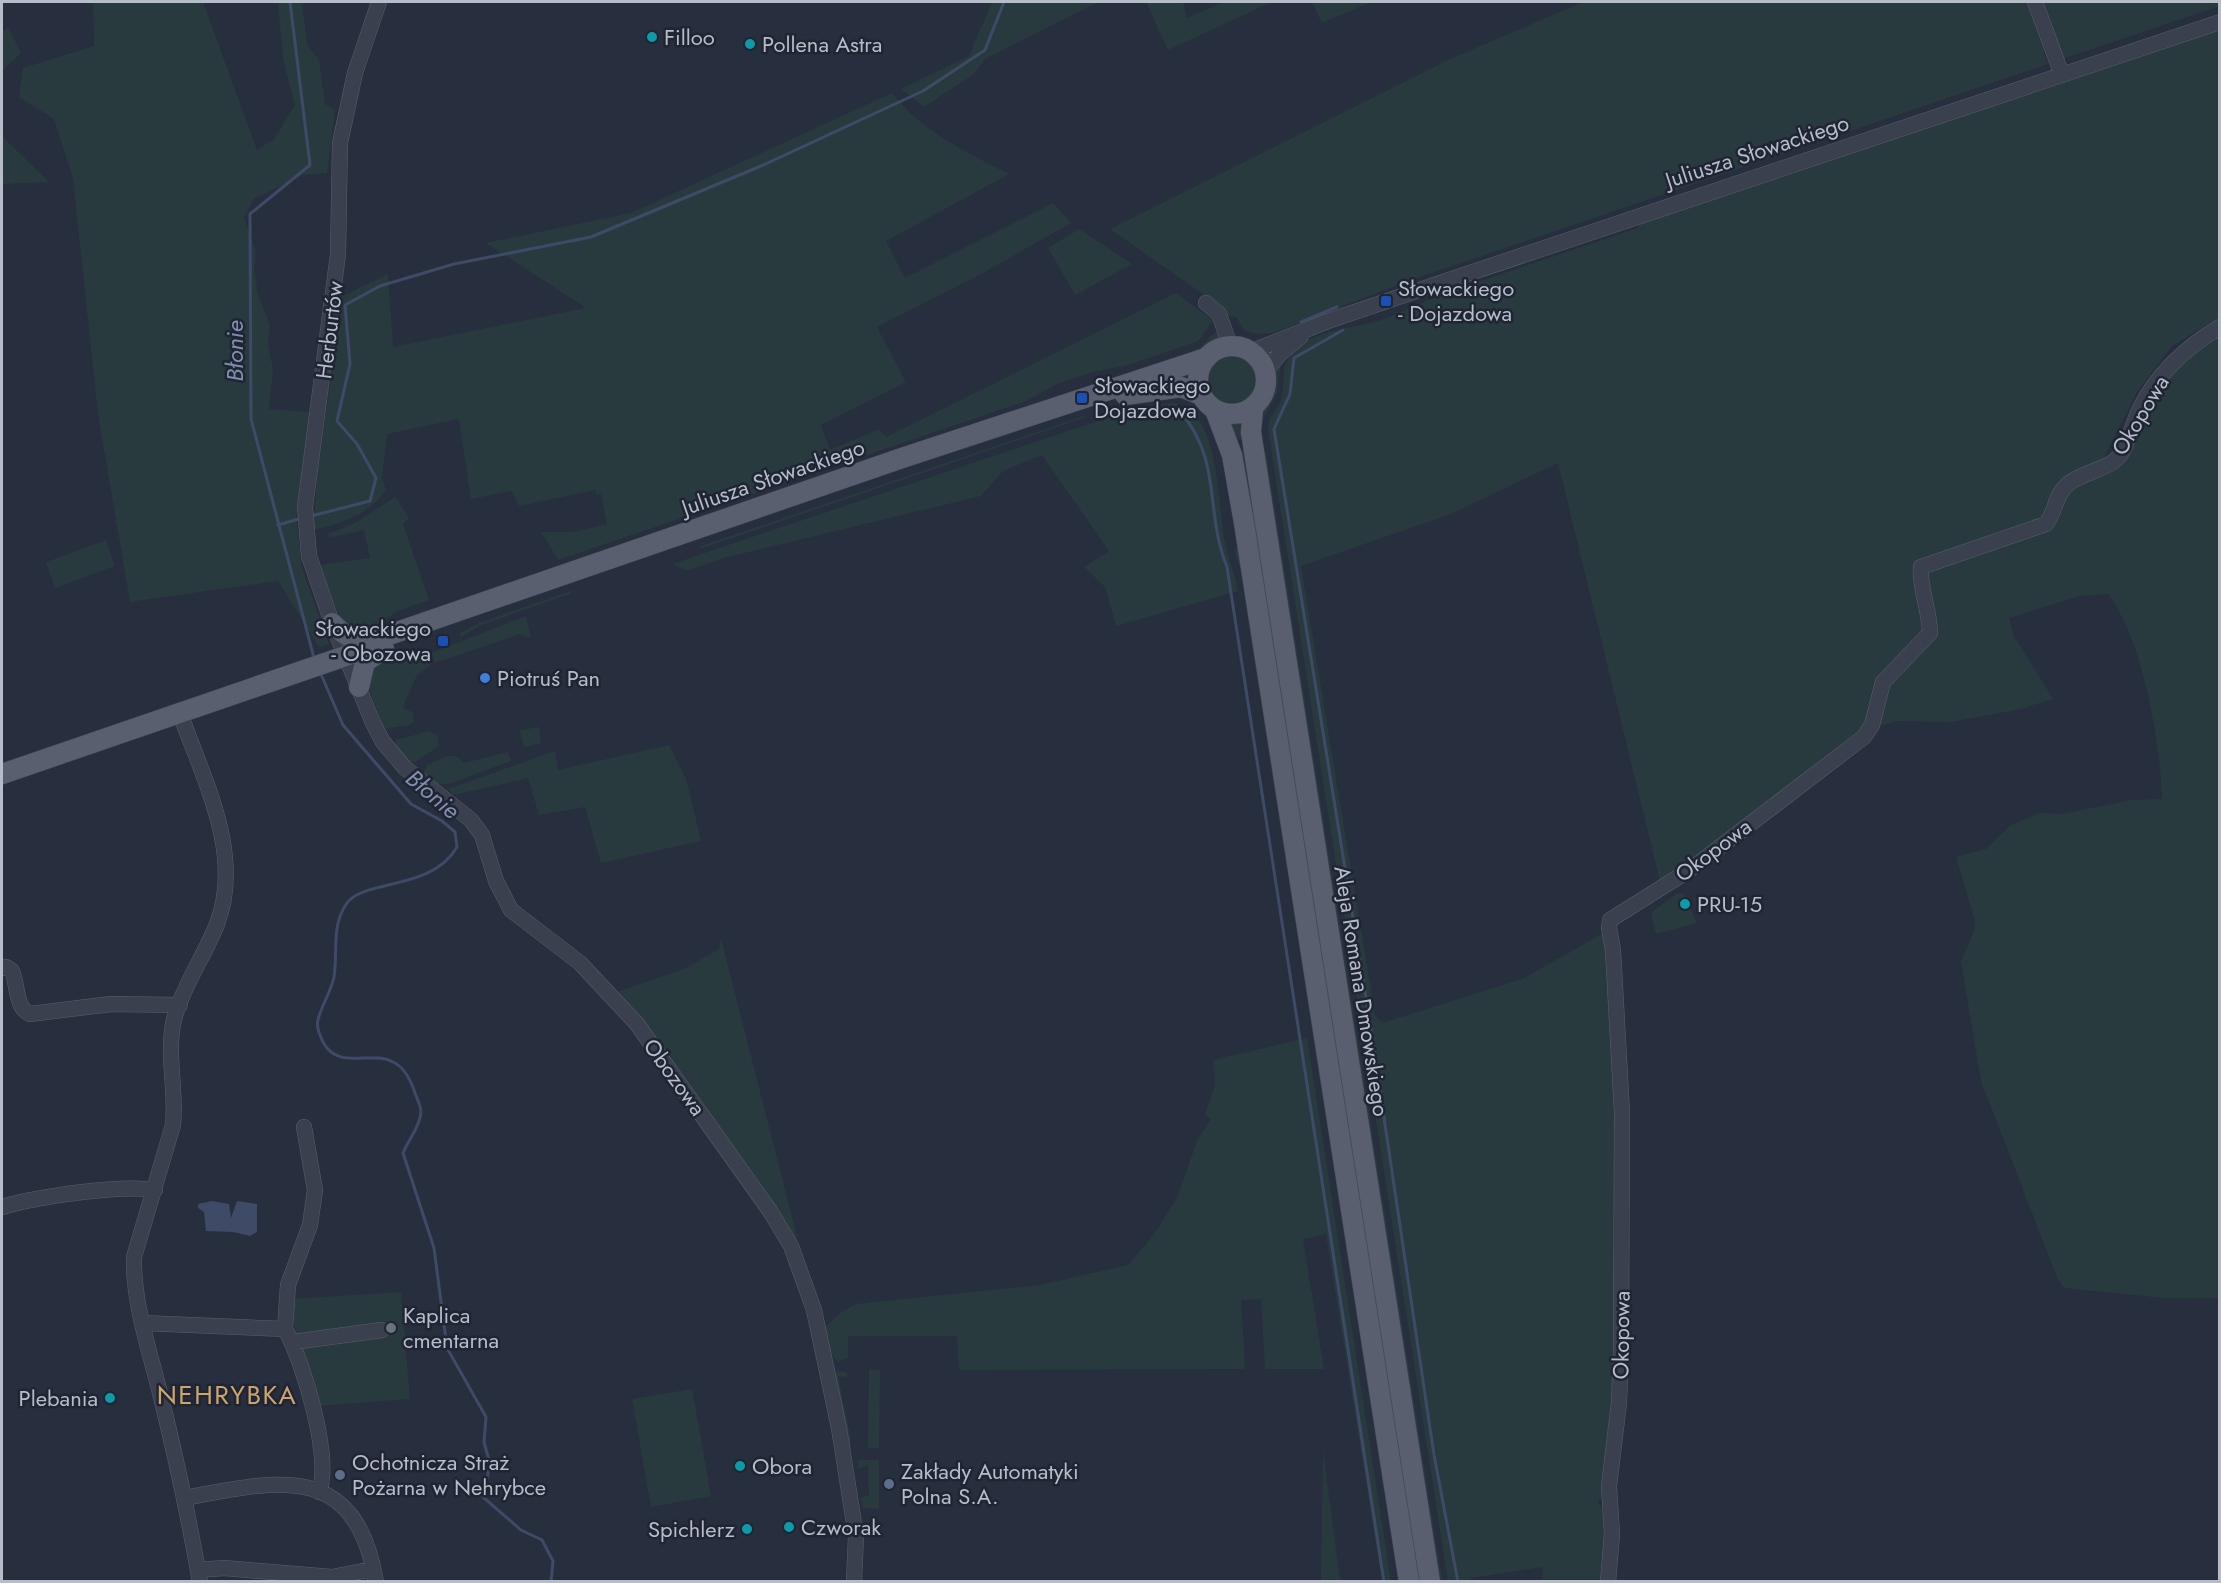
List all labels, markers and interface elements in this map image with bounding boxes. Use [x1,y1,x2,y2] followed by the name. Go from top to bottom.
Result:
[664,21,715,53] place label: Filloo
[762,28,882,60] place label: Pollena Astra
[645,30,659,44] marker: Filloo
[743,37,757,51] marker: Pollena Astra
[1658,106,1853,197] street label: Juliusza Słowackiego
[1398,272,1514,329] place label: Słowackiego - Dojazdowa
[307,279,351,381] street label: Herburtów
[1379,294,1393,308] marker: Słowackiego - Dojazdowa
[217,320,252,382] water label: Błonie
[1094,369,1210,426] place label: Słowackiego Dojazdowa
[2103,369,2177,461] street label: Okopowa
[1075,391,1089,405] marker: Słowackiego Dojazdowa
[674,431,869,524] street label: Juliusza Słowackiego
[315,612,431,669] place label: Słowackiego - Obozowa
[436,634,450,648] marker: Słowackiego - Obozowa
[497,662,600,694] place label: Piotruś Pan
[478,671,492,685] marker: Piotruś Pan
[398,761,468,827] water label: Błonie
[1668,811,1758,889] street label: Okopowa
[1326,863,1398,1119] street label: Aleja Romana Dmowskiego
[1697,888,1762,920] place label: PRU-15
[1678,897,1692,911] marker: PRU-15
[636,1032,714,1122] street label: Obozowa
[1604,1290,1638,1380] street label: Okopowa
[403,1299,499,1356] place label: Kaplica cmentarna
[384,1321,398,1335] marker: Kaplica cmentarna
[157,1376,297,1414] district label: NEHRYBKA
[19,1382,98,1414] place label: Plebania
[103,1391,117,1405] marker: Plebania
[352,1446,546,1503] place label: Ochotnicza Straż Pożarna w Nehrybce
[752,1450,812,1482] place label: Obora
[901,1455,1079,1512] place label: Zakłady Automatyki Polna S.A.
[733,1459,747,1473] marker: Obora
[333,1468,347,1482] marker: Ochotnicza Straż Pożarna w Nehrybce
[882,1477,896,1491] marker: Zakłady Automatyki Polna S.A.
[801,1511,881,1543] place label: Czworak
[648,1513,735,1545] place label: Spichlerz
[782,1520,796,1534] marker: Czworak
[740,1522,754,1536] marker: Spichlerz

